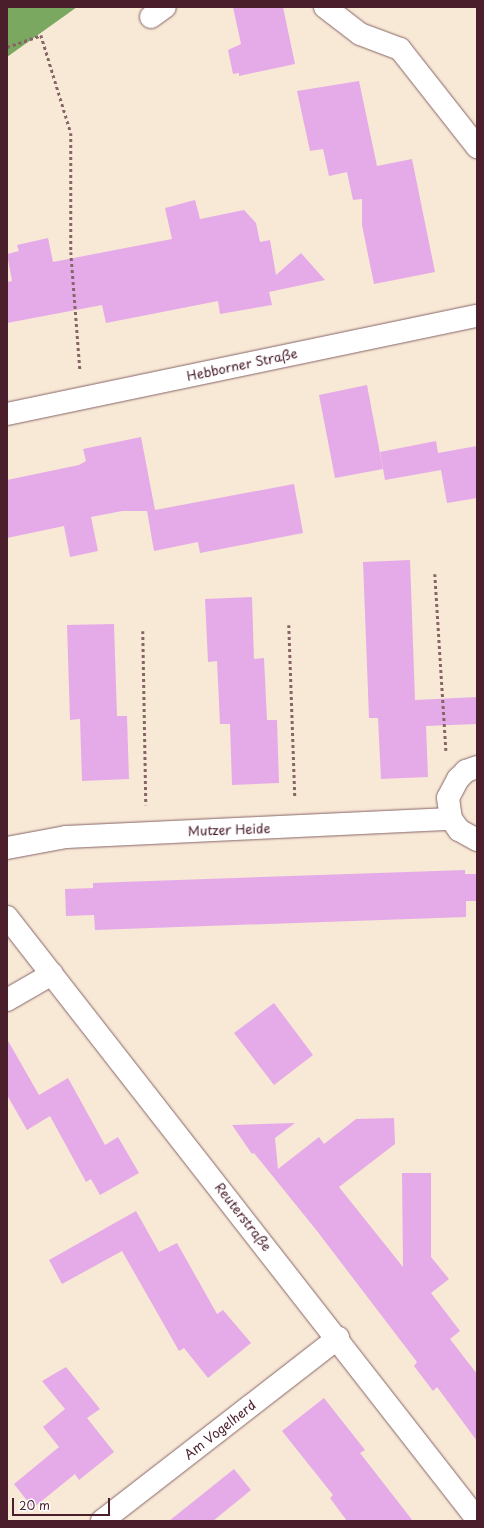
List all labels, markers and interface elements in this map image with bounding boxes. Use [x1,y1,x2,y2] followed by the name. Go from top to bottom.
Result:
[185,346,299,384] street label: Hebborner Straße
[188,821,270,839] street label: Mutzer Heide
[211,1180,275,1254] street label: Reuterstraße
[181,1397,259,1463] street label: Am Vogelherd
[14,1490,112,1516] scale bar
[19,1496,50,1514] text: 20 m

